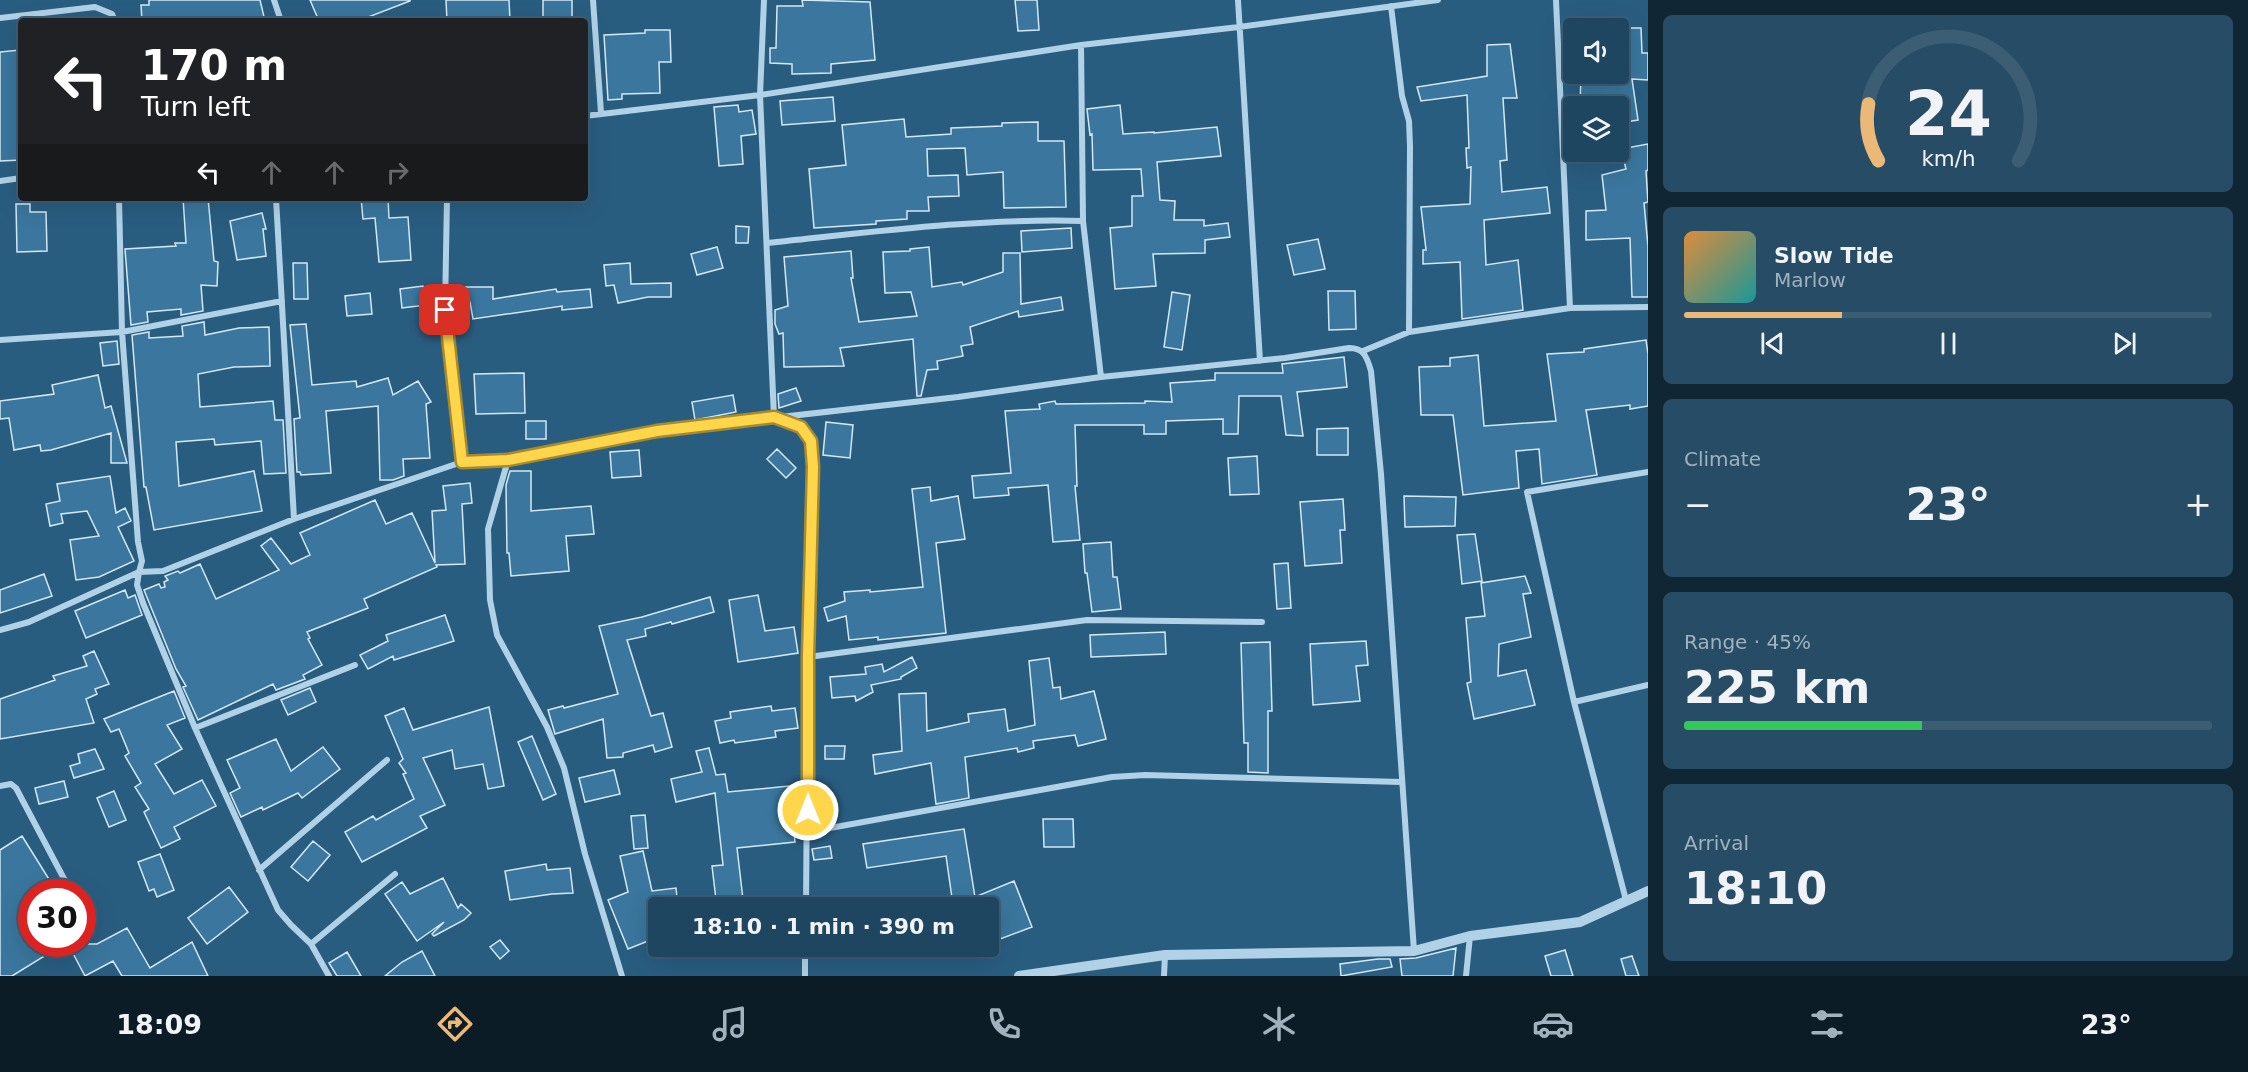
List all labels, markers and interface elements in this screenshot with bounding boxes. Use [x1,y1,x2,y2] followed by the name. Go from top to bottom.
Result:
[1563,18,1629,162] map controls
[1563,18,1629,84] button: sound
[141,41,287,90] text: 170 m
[42,42,120,120] icon: left
[1905,77,1991,150] text: 24
[141,91,251,122] text: Turn left
[1563,96,1629,162] button: layers
[1921,146,1975,171] text: km/h
[192,156,225,189] icon: left
[255,156,288,189] icon: ahead
[318,156,351,189] icon: ahead
[381,156,414,189] icon: right
[1774,243,1894,268] text: Slow Tide
[1774,268,1846,292] text: Marlow
[419,284,470,335] pin
[428,293,461,326] icon: arrive
[1756,327,1789,360] icon: previous
[1932,327,1965,360] icon: pause
[2108,327,2141,360] icon: next
[1684,447,1761,471] text: Climate
[1905,478,1991,531] text: 23°
[1684,485,1712,524] text: −
[2184,485,2212,524] text: +
[1684,630,1811,654] text: Range · 45%
[1684,661,1870,714] text: 225 km
[776,778,840,842] position arrow
[1684,831,1749,855] text: Arrival
[1684,862,1827,915] text: 18:10
[18,879,96,957] speed limit sign: 30
[692,914,955,939] text: 18:10 · 1 min · 390 m
[434,1003,476,1045] icon: directions
[709,1003,751,1045] icon: music
[983,1003,1025,1045] icon: phone
[1258,1003,1300,1045] icon: climate
[1532,1003,1574,1045] icon: car
[1806,1003,1848,1045] icon: filters
[116,1009,202,1040] text: 18:09
[2081,1009,2132,1040] text: 23°

